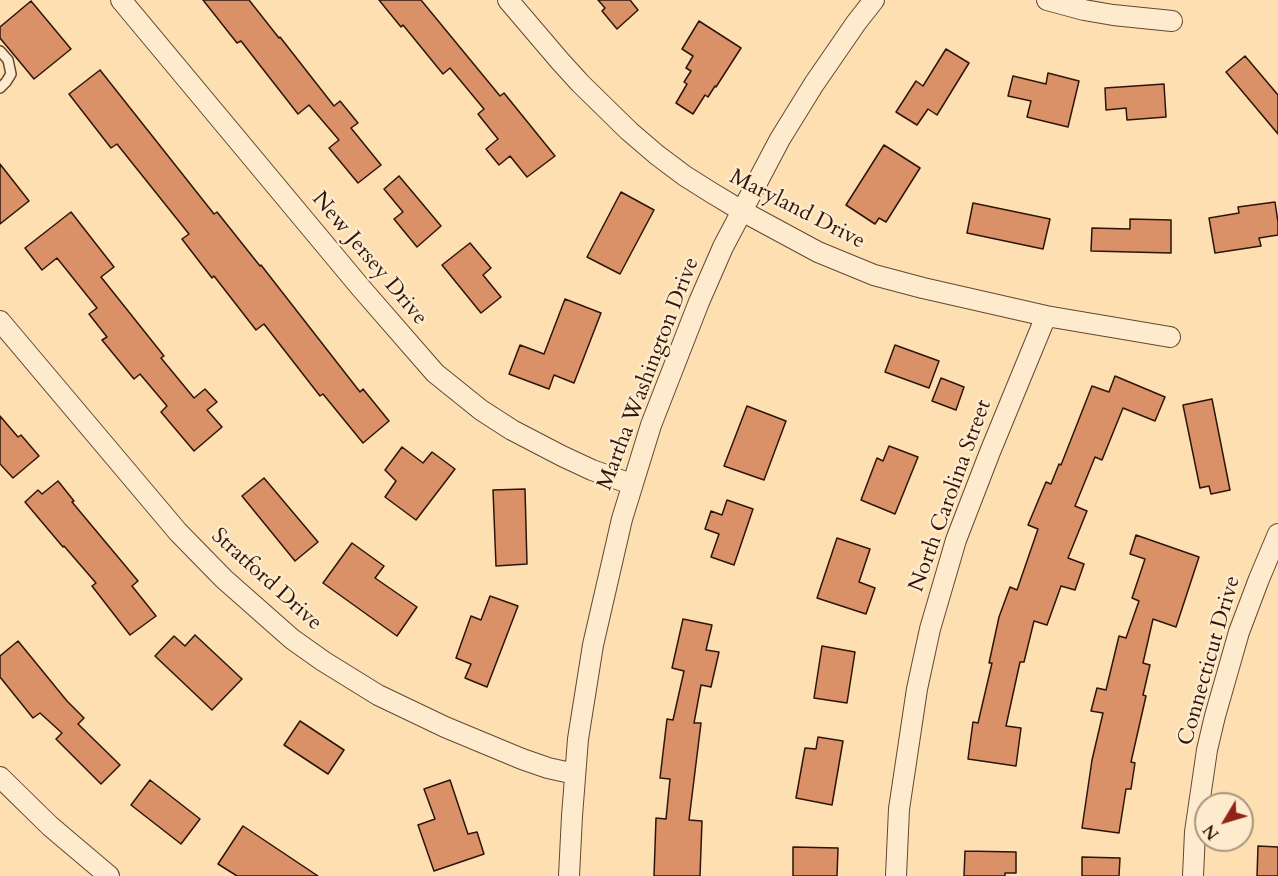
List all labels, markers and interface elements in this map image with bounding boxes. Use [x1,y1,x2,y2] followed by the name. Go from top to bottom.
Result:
[725,165,869,255] street label: Maryland Drive
[306,187,432,331] street label: New Jersey Drive
[592,254,706,494] street label: Martha Washington Drive
[904,396,998,596] street label: North Carolina Street
[205,523,327,637] street label: Stratford Drive
[1173,573,1247,749] street label: Connecticut Drive
[1194,792,1254,852] north arrow
[1198,820,1224,844] text: N

